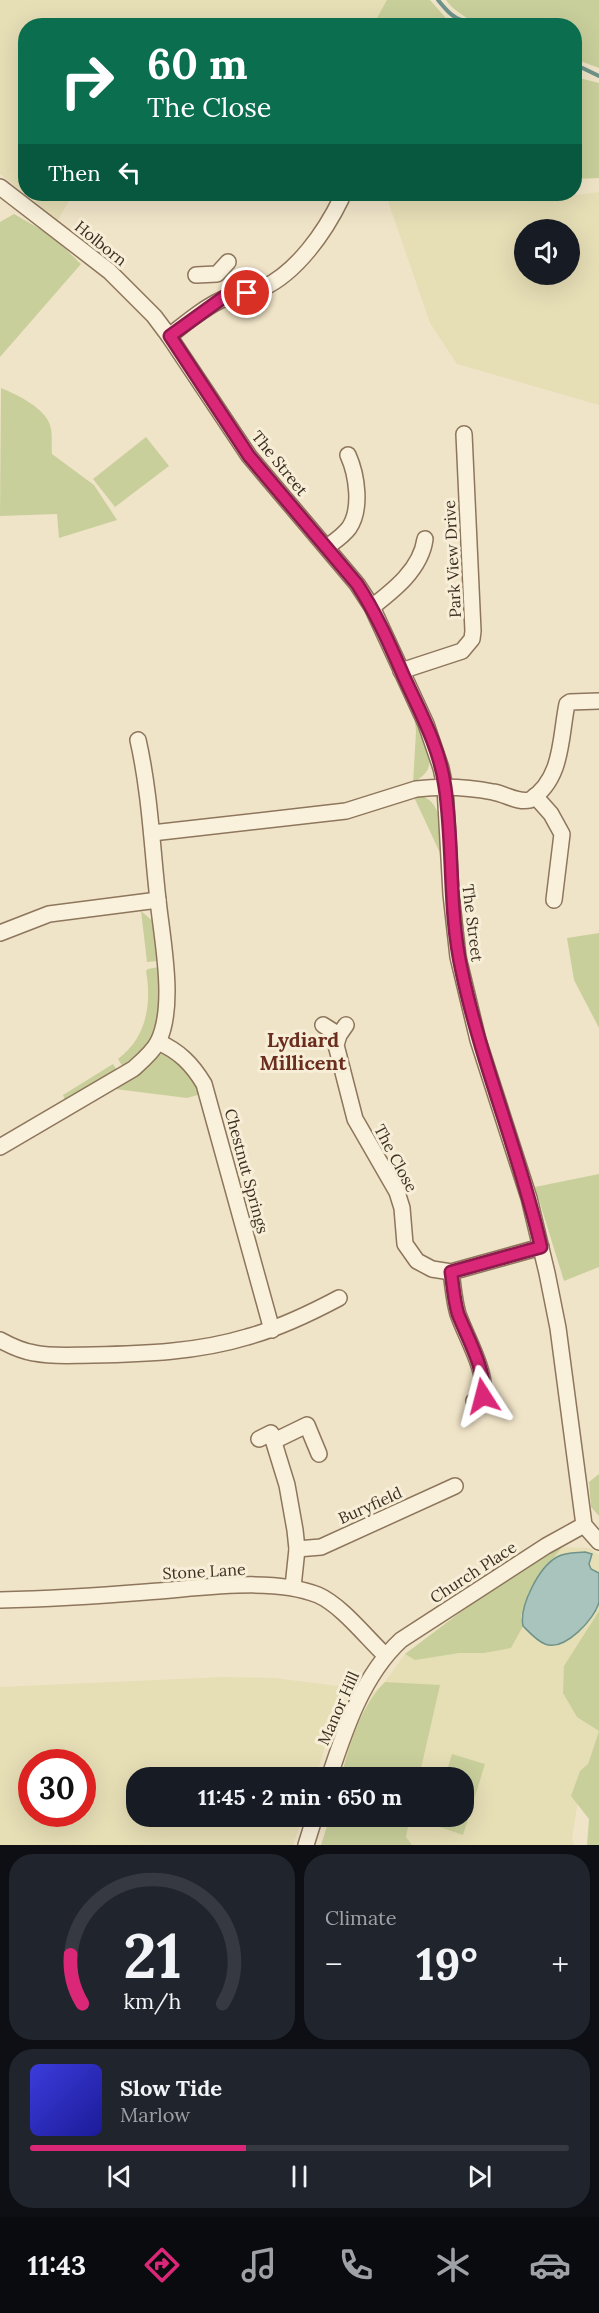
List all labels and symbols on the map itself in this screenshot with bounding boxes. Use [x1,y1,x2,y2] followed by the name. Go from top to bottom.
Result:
[71,216,131,270] street label: Holborn
[221,267,272,318] pin
[248,426,313,500] street label: The Street
[439,499,465,618] street label: Park View Drive
[458,883,488,964] street label: The Street
[260,1027,347,1075] district label: Lydiard Millicent
[221,1106,273,1236] street label: Chestnut Springs
[370,1121,422,1196] street label: The Close
[451,1364,515,1428] position arrow
[335,1482,405,1528] street label: Buryfield
[426,1537,520,1607] street label: Church Place
[162,1559,246,1583] street label: Stone Lane
[313,1668,363,1748] street label: Manor Hill
[18,1749,96,1827] speed limit sign: 30

